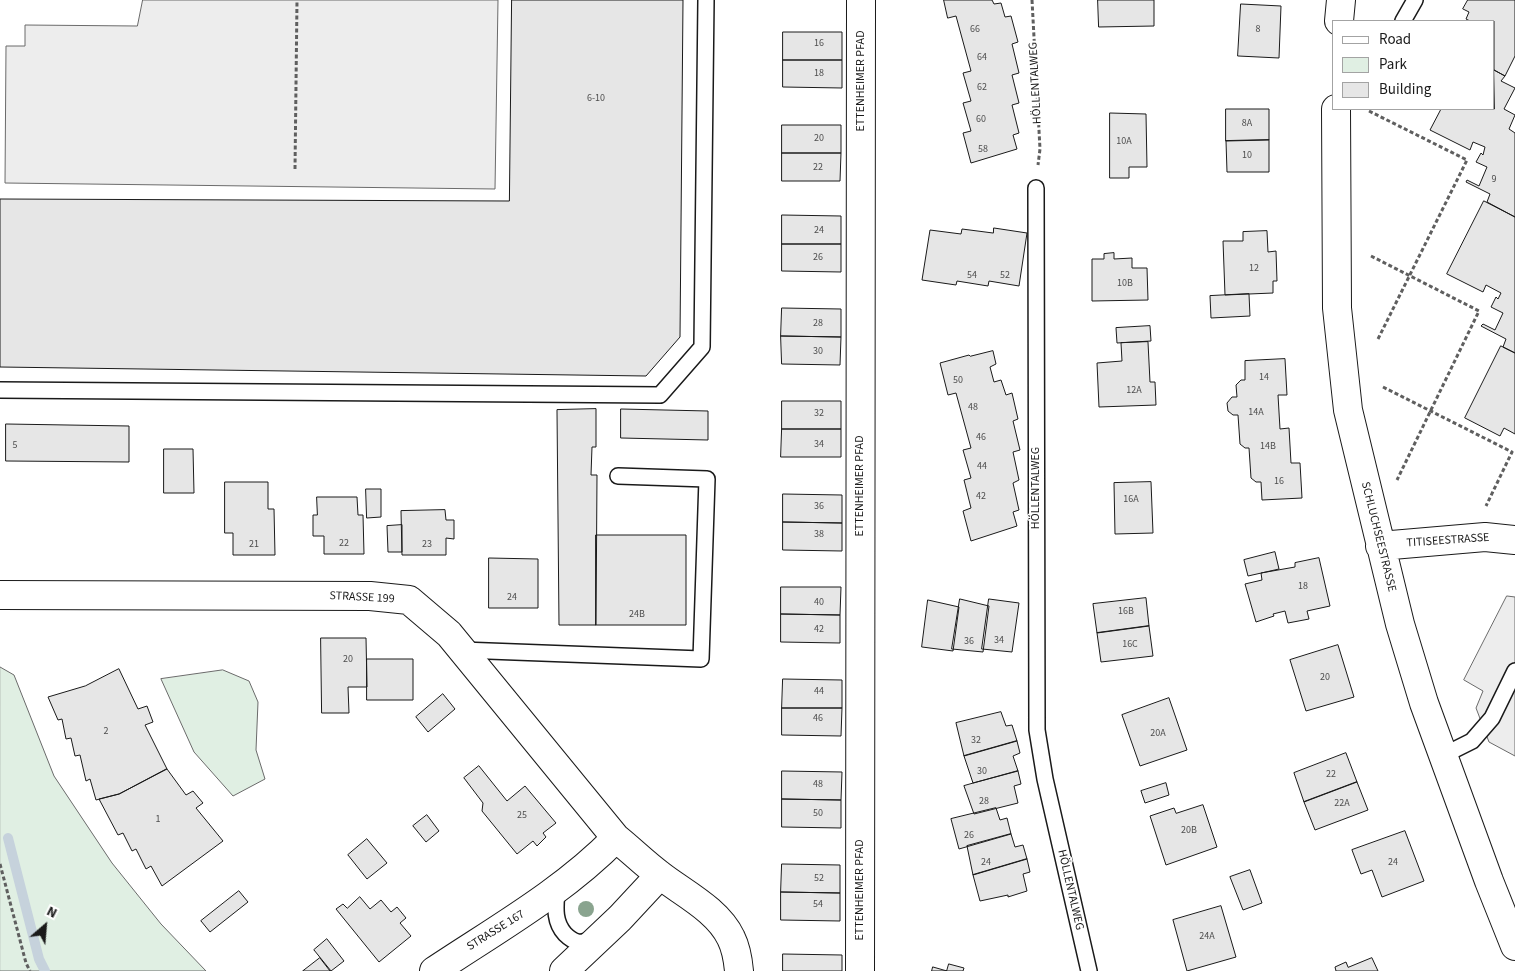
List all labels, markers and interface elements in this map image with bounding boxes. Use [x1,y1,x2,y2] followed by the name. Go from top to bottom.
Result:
[1332,20,1495,110] legend
[970,24,980,36] house number: 66
[1256,24,1260,36] house number: 8
[1379,29,1411,50] text: Road
[854,30,868,132] street label: ETTENHEIMER PFAD
[814,38,824,50] house number: 16
[1027,42,1045,124] street label: HÖLLENTALWEG
[977,52,987,64] house number: 64
[1379,54,1407,75] text: Park
[814,68,824,80] house number: 18
[1379,79,1431,100] text: Building
[977,82,987,94] house number: 62
[587,93,605,105] house number: 6-10
[976,114,986,126] house number: 60
[1242,118,1252,130] house number: 8A
[814,133,824,145] house number: 20
[1116,136,1132,148] house number: 10A
[978,144,988,156] house number: 58
[1242,150,1252,162] house number: 10
[813,162,823,174] house number: 22
[1492,174,1496,186] house number: 9
[814,225,824,237] house number: 24
[813,252,823,264] house number: 26
[1249,263,1259,275] house number: 12
[967,270,977,282] house number: 54
[1000,270,1010,282] house number: 52
[1117,278,1133,290] house number: 10B
[813,318,823,330] house number: 28
[813,346,823,358] house number: 30
[1259,372,1269,384] house number: 14
[953,375,963,387] house number: 50
[1126,385,1142,397] house number: 12A
[968,402,978,414] house number: 48
[1248,407,1264,419] house number: 14A
[814,408,824,420] house number: 32
[976,432,986,444] house number: 46
[853,435,867,537] street label: ETTENHEIMER PFAD
[814,439,824,451] house number: 34
[13,440,17,452] house number: 5
[1260,441,1276,453] house number: 14B
[1029,447,1043,529] street label: HÖLLENTALWEG
[977,461,987,473] house number: 44
[1274,476,1284,488] house number: 16
[1357,480,1399,594] street label: SCHLUCHSEESTRASSE
[976,491,986,503] house number: 42
[1123,494,1139,506] house number: 16A
[814,501,824,513] house number: 36
[814,529,824,541] house number: 38
[1406,531,1490,551] street label: TITISEESTRASSE
[339,538,349,550] house number: 22
[249,539,259,551] house number: 21
[422,539,432,551] house number: 23
[1298,581,1308,593] house number: 18
[329,589,395,607] street label: STRASSE 199
[507,592,517,604] house number: 24
[814,597,824,609] house number: 40
[1118,606,1134,618] house number: 16B
[629,609,645,621] house number: 24B
[814,624,824,636] house number: 42
[994,635,1004,647] house number: 34
[964,636,974,648] house number: 36
[1122,639,1138,651] house number: 16C
[343,654,353,666] house number: 20
[1320,672,1330,684] house number: 20
[814,686,824,698] house number: 44
[813,713,823,725] house number: 46
[104,726,108,738] house number: 2
[1150,728,1166,740] house number: 20A
[971,735,981,747] house number: 32
[977,766,987,778] house number: 30
[1326,769,1336,781] house number: 22
[813,779,823,791] house number: 48
[979,796,989,808] house number: 28
[1334,798,1350,810] house number: 22A
[813,808,823,820] house number: 50
[517,810,527,822] house number: 25
[156,814,160,826] house number: 1
[1181,825,1197,837] house number: 20B
[964,830,974,842] house number: 26
[853,839,867,941] street label: ETTENHEIMER PFAD
[1054,848,1086,932] street label: HÖLLENTALWEG
[981,857,991,869] house number: 24
[1388,857,1398,869] house number: 24
[814,873,824,885] house number: 52
[813,899,823,911] house number: 54
[20,901,70,951] north arrow
[43,902,60,924] text: N
[465,908,527,954] street label: STRASSE 167
[1199,931,1215,943] house number: 24A

